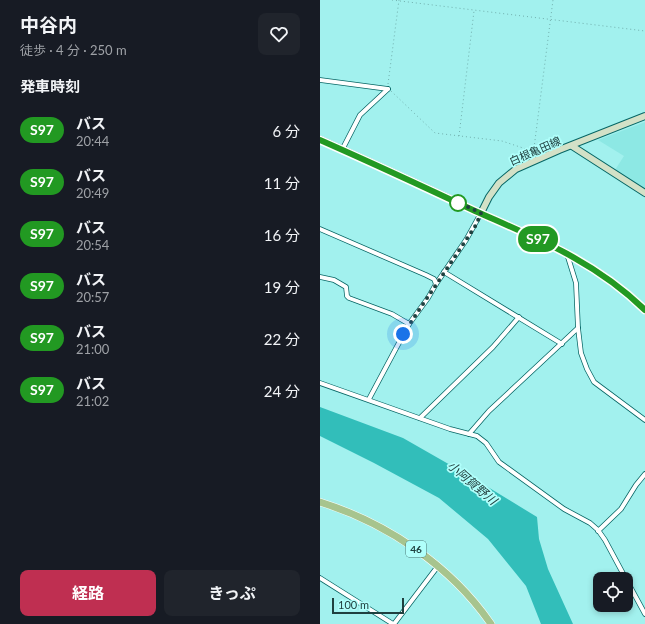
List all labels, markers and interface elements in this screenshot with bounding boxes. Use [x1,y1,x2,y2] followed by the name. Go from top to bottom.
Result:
[20,13,77,36] text: 中谷内
[258,13,300,55] button: heart
[20,42,127,58] text: 徒歩 · 4 分 · 250 m
[20,77,80,95] text: 発車時刻
[76,114,106,132] text: バス
[30,121,54,138] text: S97
[272,122,300,140] text: 6 分
[76,133,109,149] text: 20:44
[507,133,563,168] street label: 白根亀田線
[76,166,106,184] text: バス
[30,173,54,190] text: S97
[264,174,300,192] text: 11 分
[76,185,109,201] text: 20:49
[449,194,467,212] unlabelled marker
[76,218,106,236] text: バス
[30,225,54,242] text: S97
[264,226,300,244] text: 16 分
[515,226,561,252] line badge: S97
[526,230,550,247] text: S97
[76,237,109,253] text: 20:54
[76,270,106,288] text: バス
[30,277,54,294] text: S97
[264,278,300,296] text: 19 分
[76,289,109,305] text: 20:57
[76,322,106,340] text: バス
[393,324,413,344] your location
[30,329,54,346] text: S97
[264,330,300,348] text: 22 分
[76,341,109,357] text: 21:00
[76,374,106,392] text: バス
[30,381,54,398] text: S97
[264,382,300,400] text: 24 分
[76,393,109,409] text: 21:02
[445,458,502,509] water label: 小阿賀野川
[406,541,426,557] road number: 46
[20,570,156,616] button: 経路
[164,570,300,616] button: きっぷ
[593,572,633,612] map controls
[593,572,633,612] button: locate
[332,596,404,615] scale bar
[338,598,369,611] text: 100 m

